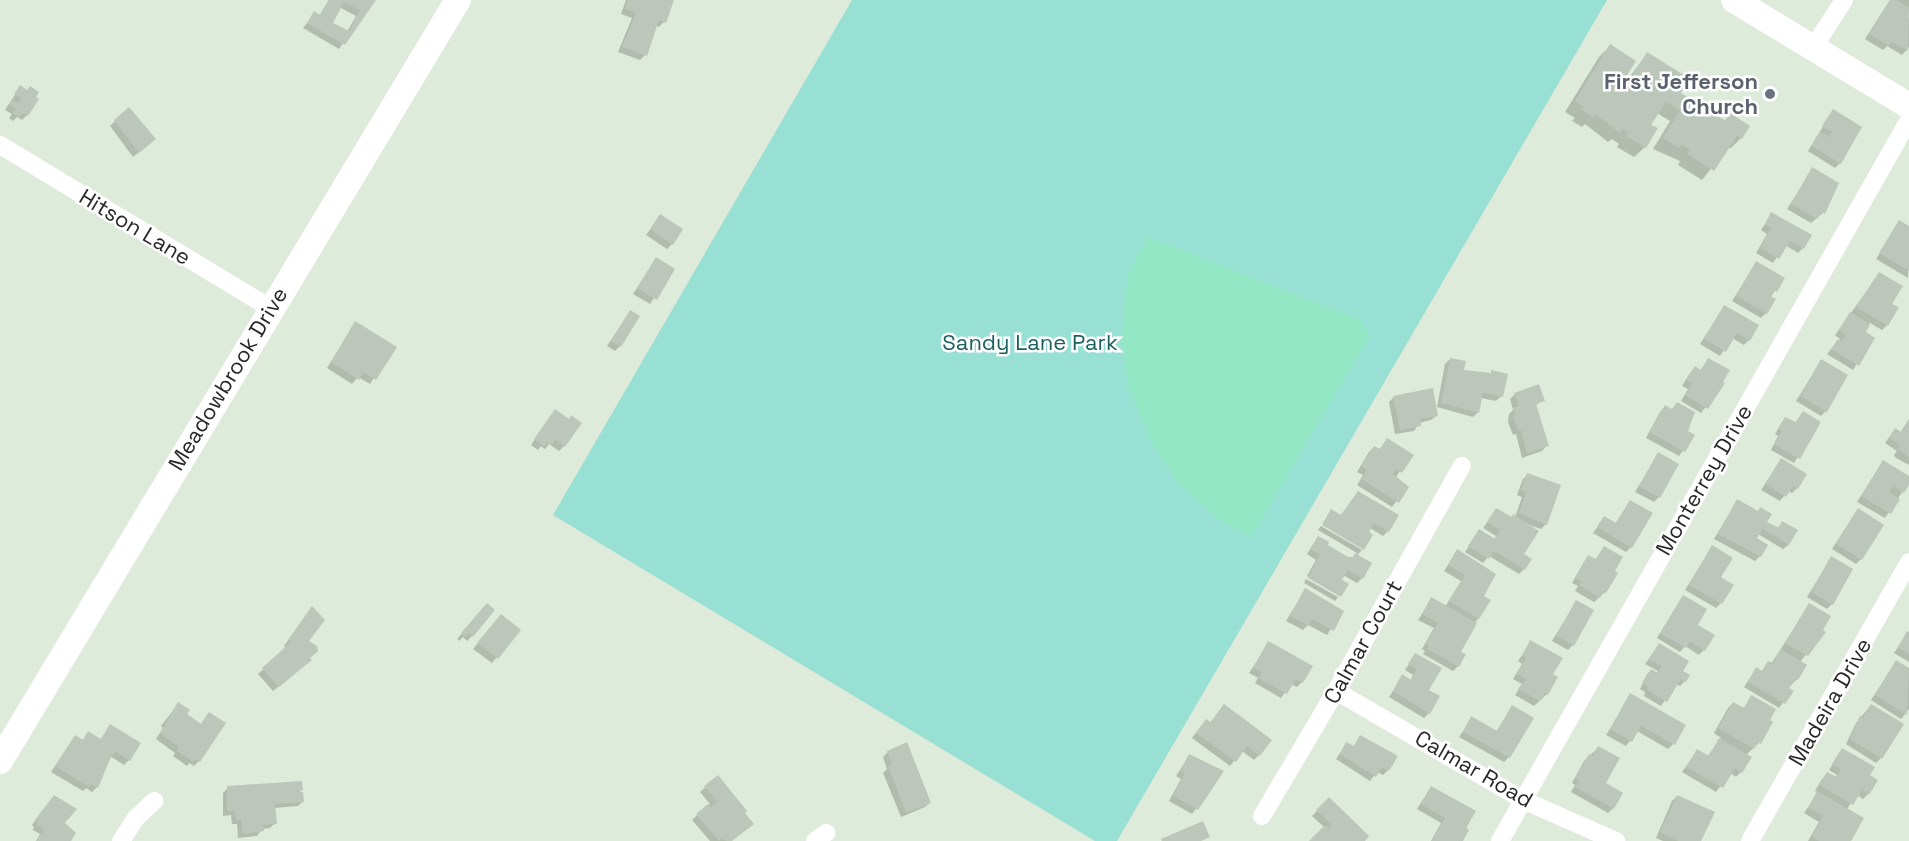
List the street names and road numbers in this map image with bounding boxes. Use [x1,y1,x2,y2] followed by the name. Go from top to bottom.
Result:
[74,183,196,271] street label: Hitson Lane
[163,283,293,475] street label: Meadowbrook Drive
[1650,400,1758,560] street label: Monterrey Drive
[1318,576,1408,708] street label: Calmar Court
[1783,634,1877,770] street label: Madeira Drive
[1410,725,1538,813] street label: Calmar Road

